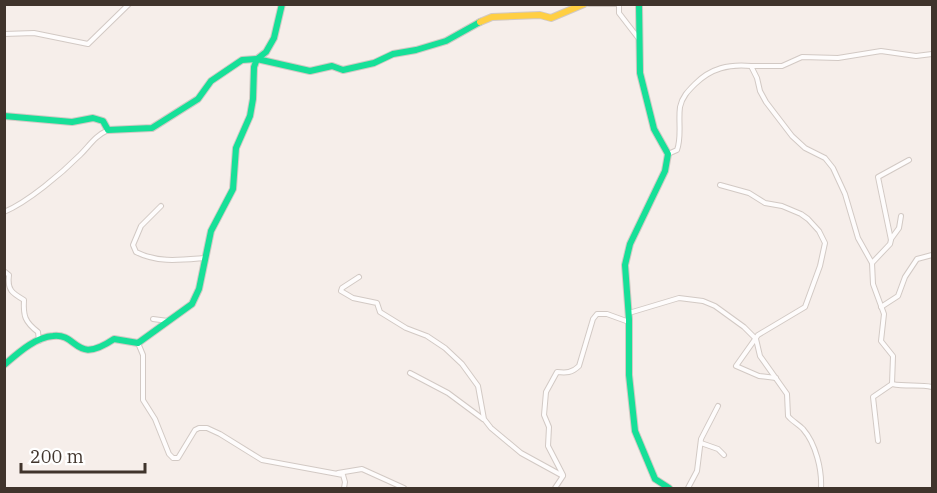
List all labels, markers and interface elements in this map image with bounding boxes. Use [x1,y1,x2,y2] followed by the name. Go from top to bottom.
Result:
[21,436,146,474] scale bar
[30,445,84,468] text: 200 m

